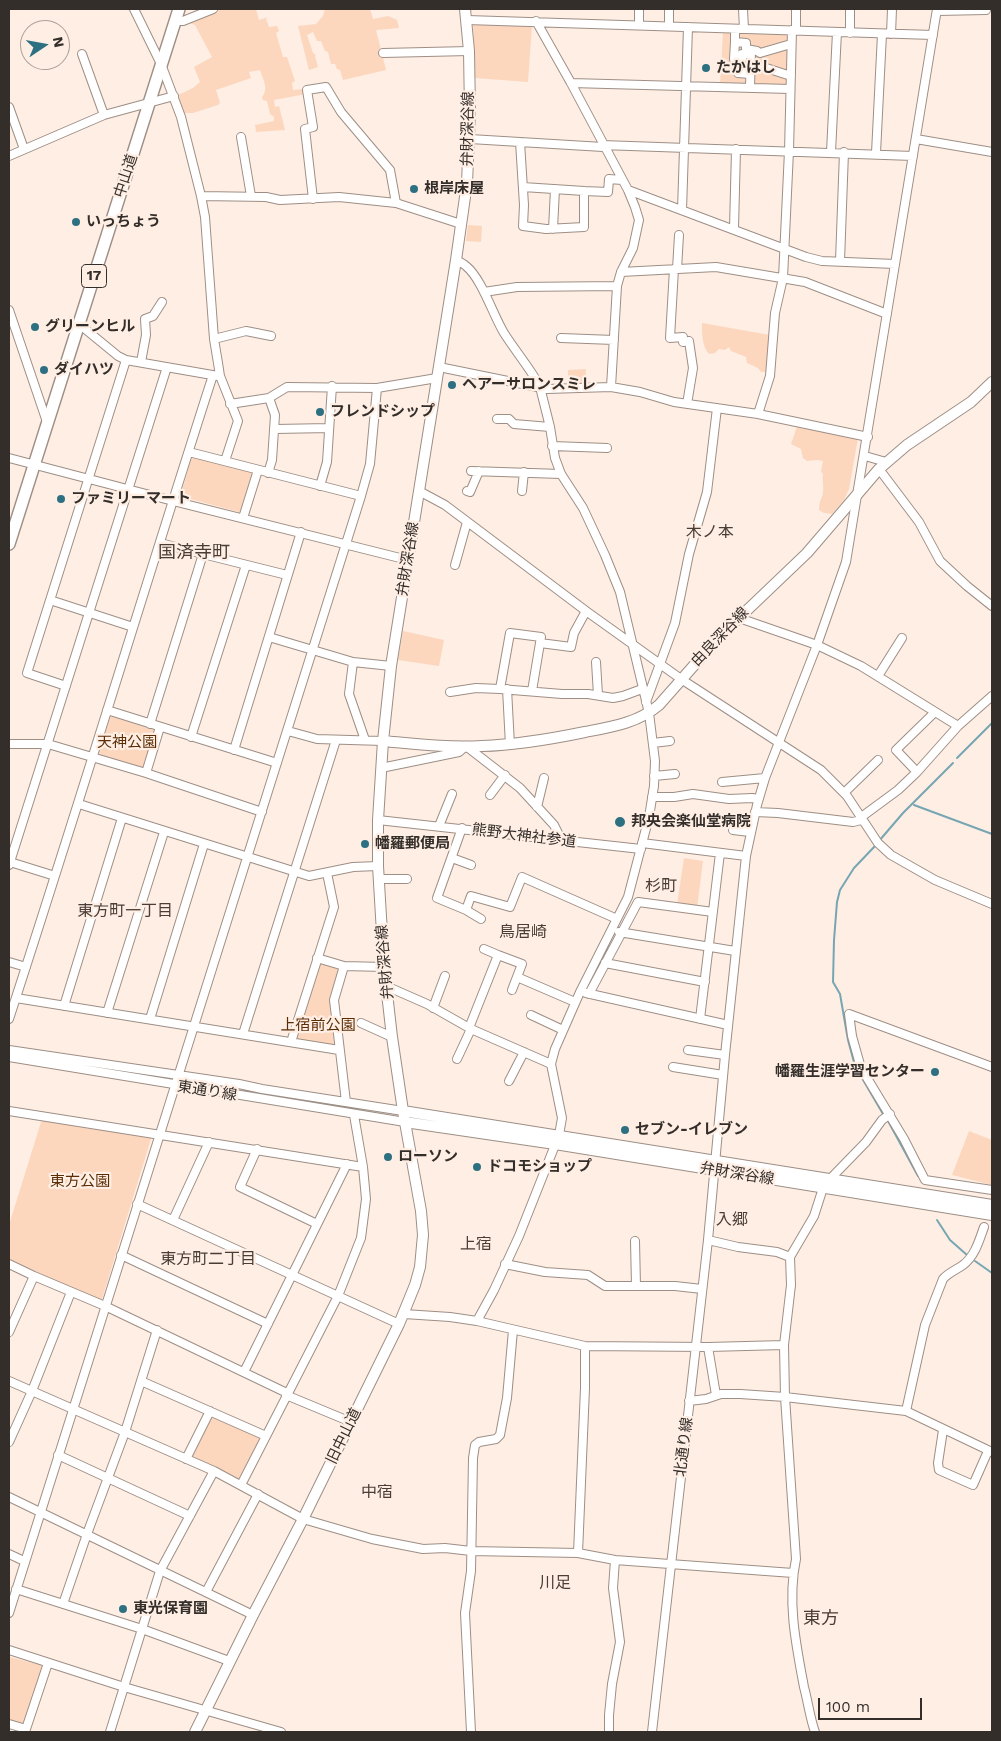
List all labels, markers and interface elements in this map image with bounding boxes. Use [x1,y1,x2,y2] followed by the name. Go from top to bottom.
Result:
[20,20,70,70] north arrow
[50,35,68,49] text: N
[716,59,776,77] place label: たかはし
[700,62,712,74] marker: たかはし
[458,91,478,167] street label: 弁財深谷線
[110,152,142,200] street label: 中山道
[424,180,484,198] place label: 根岸床屋
[408,183,420,195] marker: 根岸床屋
[86,213,161,231] place label: いっちょう
[70,216,82,228] marker: いっちょう
[82,264,106,288] road number: 17
[45,318,135,336] place label: グリーンヒル
[29,321,41,333] marker: グリーンヒル
[54,361,114,379] place label: ダイハツ
[38,364,50,376] marker: ダイハツ
[462,376,596,394] place label: ヘアーサロンスミレ
[446,379,458,391] marker: ヘアーサロンスミレ
[330,403,435,421] place label: フレンドシップ
[314,406,326,418] marker: フレンドシップ
[71,490,191,508] place label: ファミリーマート
[55,493,67,505] marker: ファミリーマート
[393,521,423,597] street label: 弁財深谷線
[686,522,734,542] district label: 木ノ本
[158,542,230,564] district label: 国済寺町
[687,604,753,670] street label: 由良深谷線
[97,734,157,752] park label: 天神公園
[631,813,751,831] place label: 邦央会楽仙堂病院
[613,815,627,829] marker: 邦央会楽仙堂病院
[471,821,577,851] street label: 熊野大神社参道
[375,835,450,853] place label: 幡羅郵便局
[359,838,371,850] marker: 幡羅郵便局
[645,876,677,896] district label: 杉町
[77,901,173,921] district label: 東方町一丁目
[499,922,547,942] district label: 鳥居崎
[373,924,397,1000] street label: 弁財深谷線
[281,1017,355,1035] park label: 上宿前公園
[775,1063,925,1081] place label: 幡羅生涯学習センター
[929,1066,941,1078] marker: 幡羅生涯学習センター
[176,1077,238,1105] street label: 東通り線
[635,1121,748,1139] place label: セブン-イレブン
[619,1124,631,1136] marker: セブン-イレブン
[398,1148,458,1166] place label: ローソン
[382,1151,394,1163] marker: ローソン
[487,1158,592,1176] place label: ドコモショップ
[699,1159,775,1189] street label: 弁財深谷線
[471,1161,483,1173] marker: ドコモショップ
[50,1173,110,1191] park label: 東方公園
[716,1210,748,1230] district label: 入郷
[460,1234,492,1254] district label: 上宿
[160,1249,256,1269] district label: 東方町二丁目
[323,1405,365,1467] street label: 旧中山道
[671,1416,697,1478] street label: 北通り線
[361,1482,393,1502] district label: 中宿
[539,1573,571,1593] district label: 川足
[133,1600,208,1618] place label: 東光保育園
[117,1603,129,1615] marker: 東光保育園
[803,1608,839,1630] district label: 東方
[821,1688,925,1720] scale bar
[826,1698,870,1716] text: 100 m

